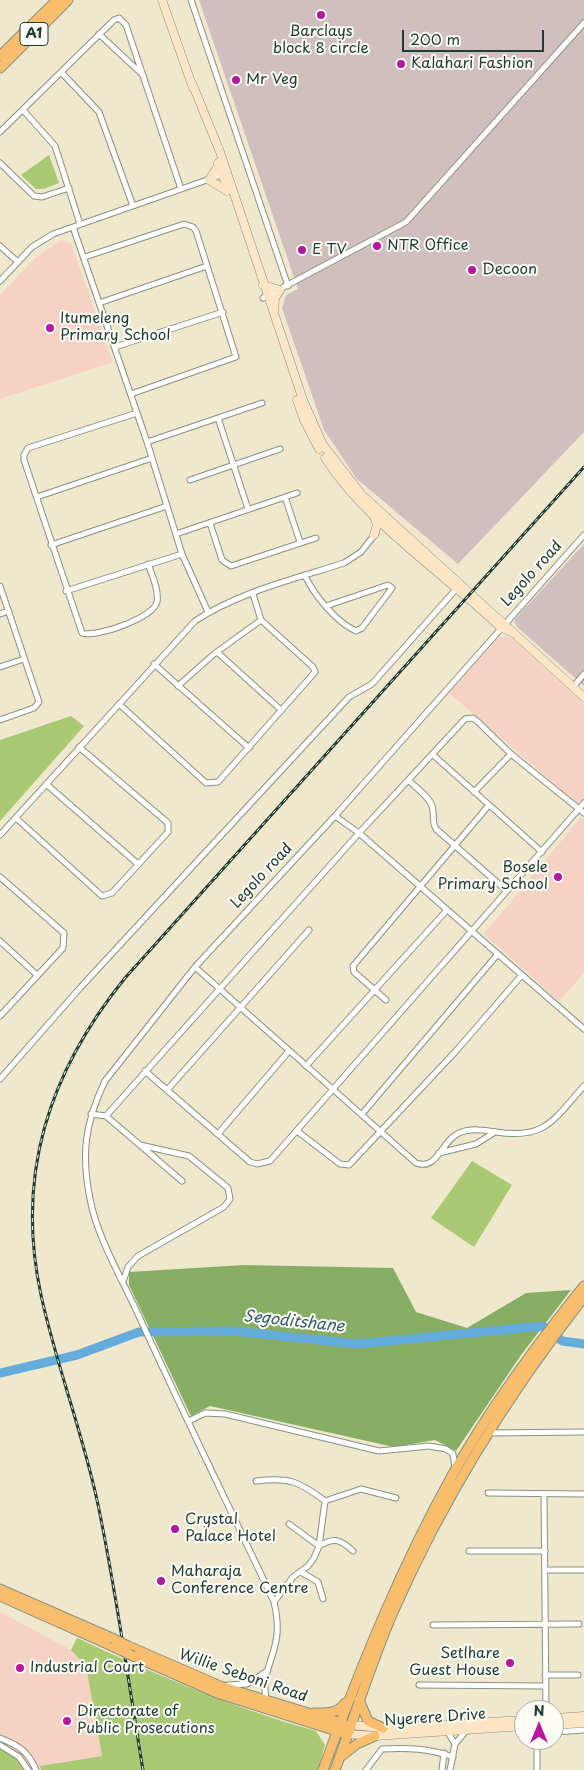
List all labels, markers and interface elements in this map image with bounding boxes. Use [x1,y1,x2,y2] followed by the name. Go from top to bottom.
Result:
[315,9,327,21] marker: Barclays block 8 circle
[404,20,546,52] scale bar
[20,22,48,46] road number: A1
[273,23,369,58] place label: Barclays block 8 circle
[410,27,460,50] text: 200 m
[411,55,533,73] place label: Kalahari Fashion
[395,58,407,70] marker: Kalahari Fashion
[246,71,298,89] place label: Mr Veg
[230,74,242,86] marker: Mr Veg
[387,237,468,255] place label: NTR Office
[371,240,383,252] marker: NTR Office
[312,241,347,259] place label: E TV
[296,244,308,256] marker: E TV
[482,261,537,279] place label: Decoon
[466,264,478,276] marker: Decoon
[60,310,171,345] place label: Itumeleng Primary School
[44,322,56,334] marker: Itumeleng Primary School
[498,537,566,611] street label: Legolo road
[227,840,297,912] street label: Legolo road
[437,859,548,894] place label: Bosele Primary School
[552,871,564,883] marker: Bosele Primary School
[243,1307,345,1337] water label: Segoditshane
[185,1511,276,1546] place label: Crystal Palace Hotel
[169,1523,181,1535] marker: Crystal Palace Hotel
[171,1563,308,1598] place label: Maharaja Conference Centre
[155,1575,167,1587] marker: Maharaja Conference Centre
[409,1645,500,1680] place label: Setlhare Guest House
[177,1646,309,1706] street label: Willie Seboni Road
[504,1657,516,1669] marker: Setlhare Guest House
[30,1659,144,1677] place label: Industrial Court
[14,1662,26,1674] marker: Industrial Court
[514,1700,564,1750] north arrow
[533,1700,545,1721] text: N
[77,1703,214,1738] place label: Directorate of Public Prosecutions
[384,1705,486,1731] street label: Nyerere Drive
[61,1715,73,1727] marker: Directorate of Public Prosecutions

